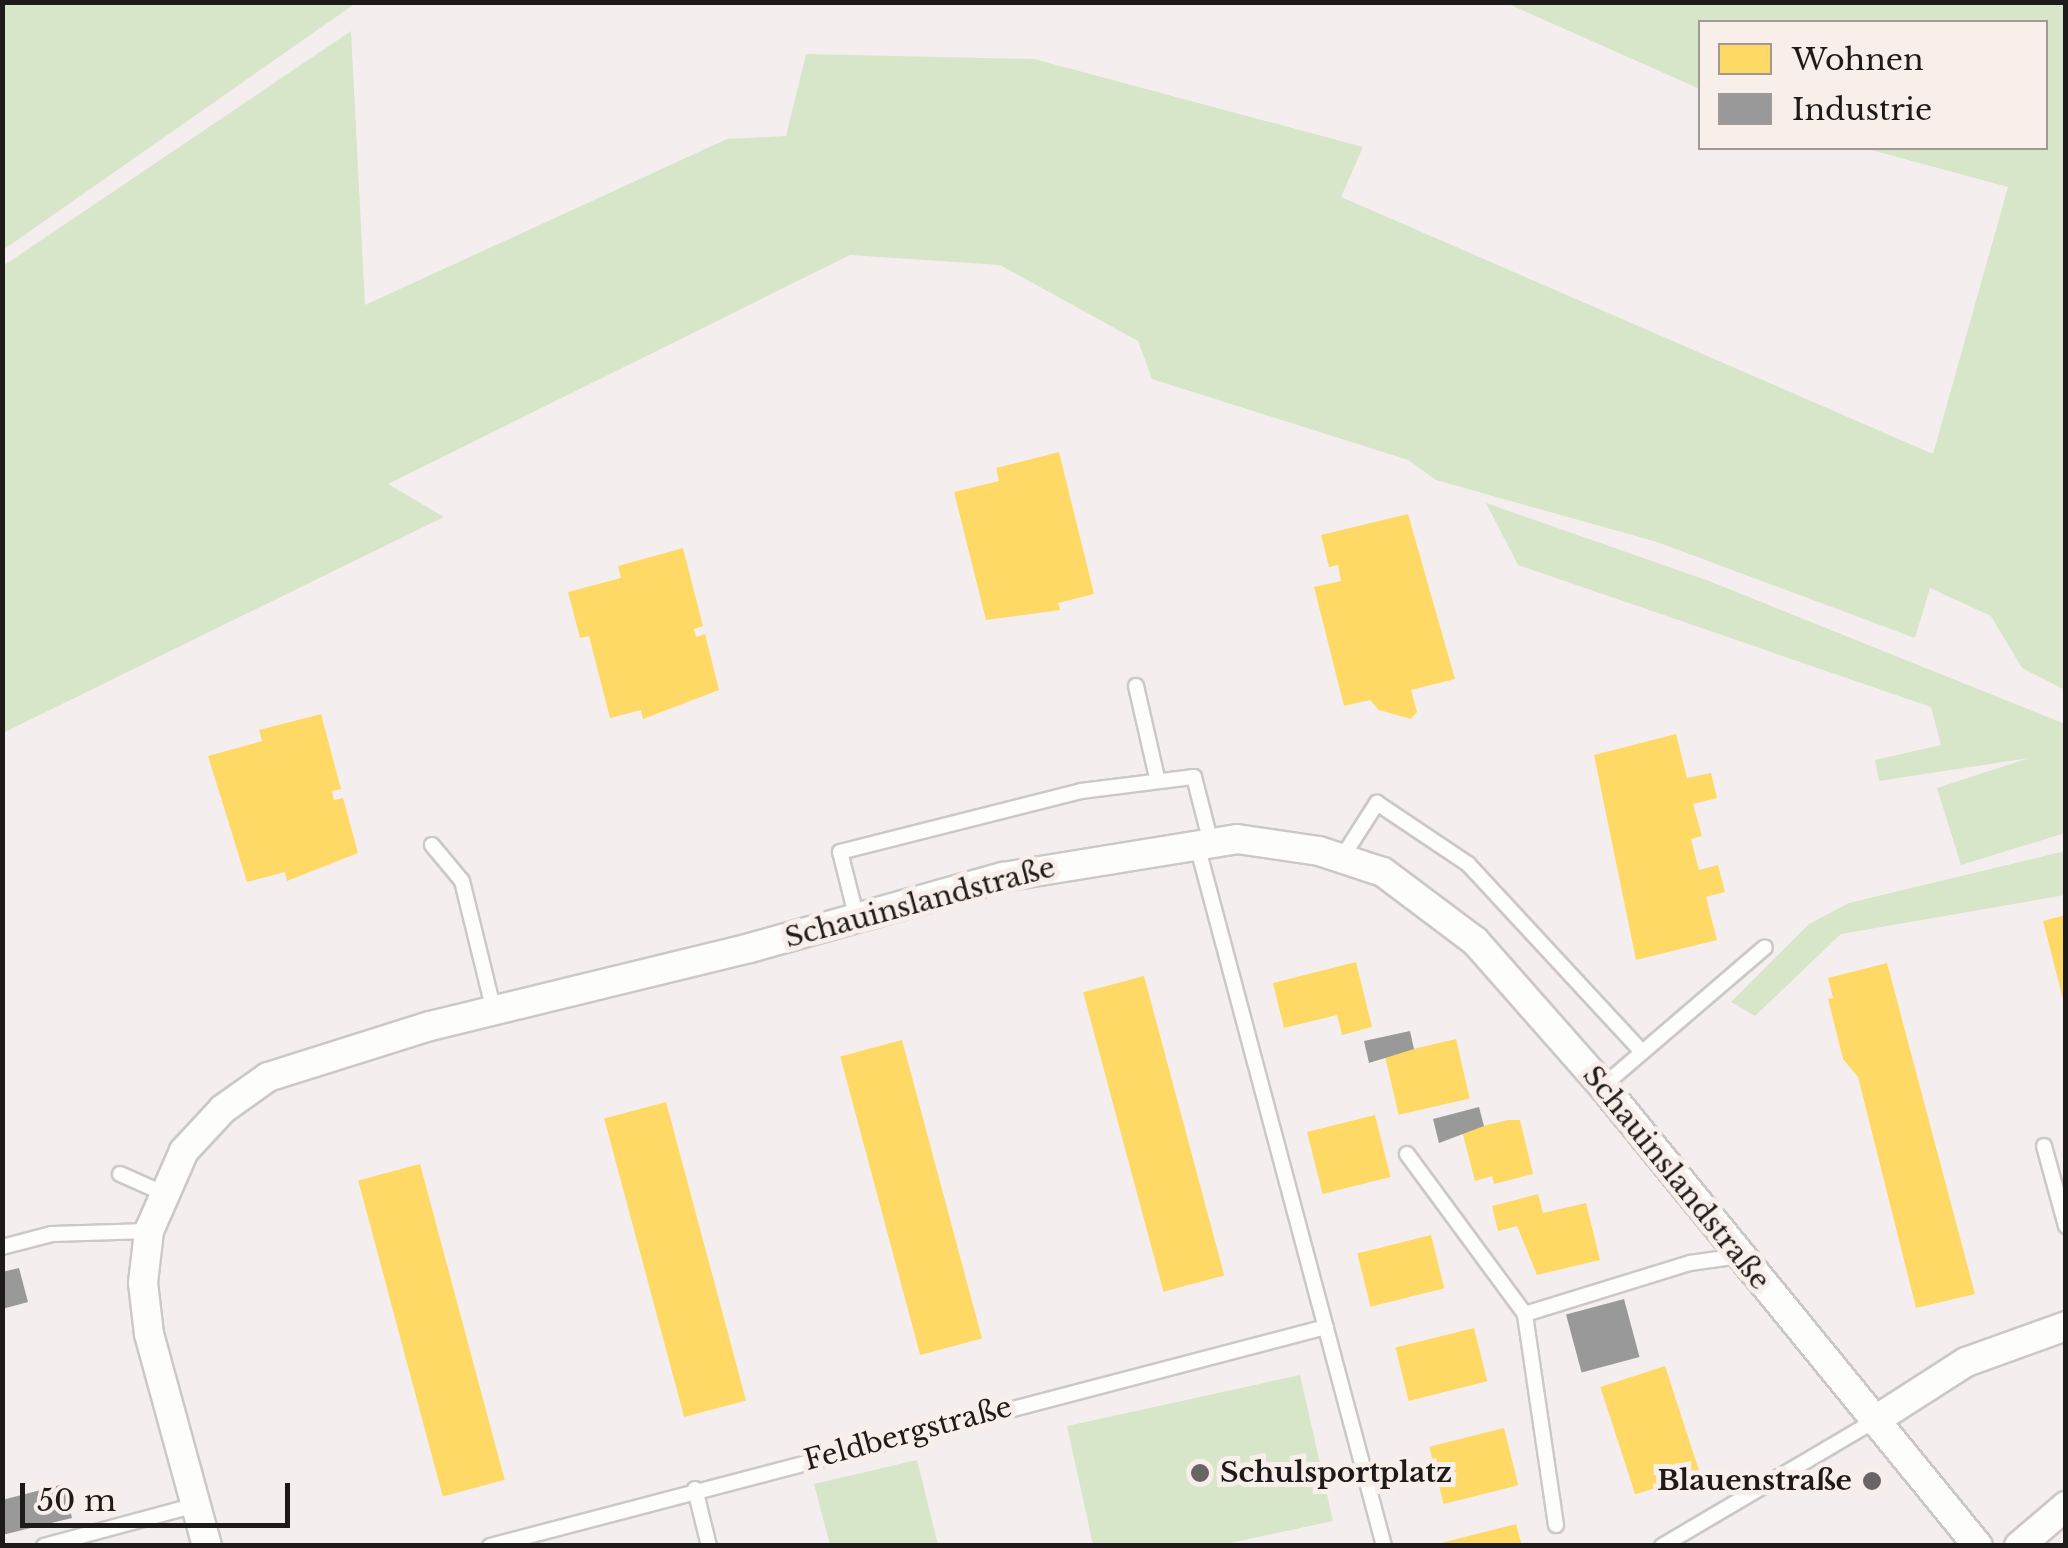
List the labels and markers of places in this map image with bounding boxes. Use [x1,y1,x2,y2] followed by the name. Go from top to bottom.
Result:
[1220,1456,1452,1490] place label: Schulsportplatz
[1189,1462,1211,1484] marker: Schulsportplatz
[1657,1464,1852,1498] place label: Blauenstraße
[1861,1470,1883,1492] marker: Blauenstraße

